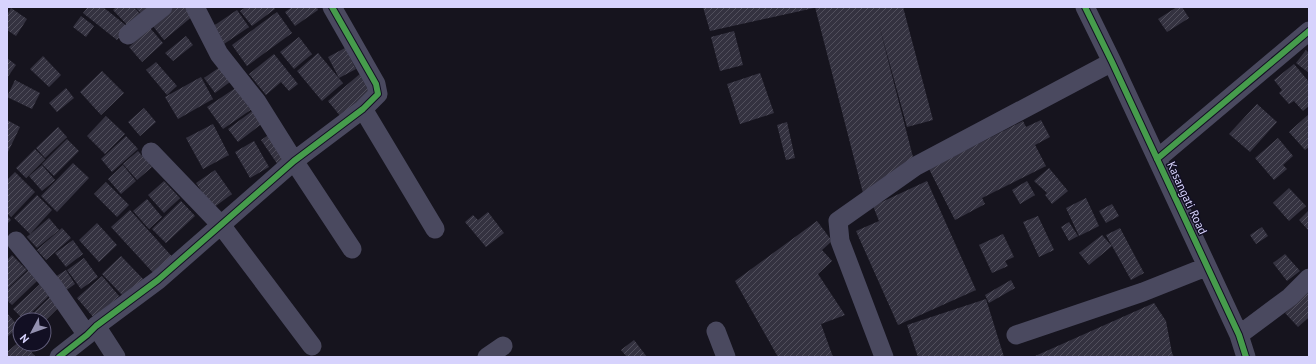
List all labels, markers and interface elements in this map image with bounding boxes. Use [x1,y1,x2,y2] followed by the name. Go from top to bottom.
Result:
[1164,159,1211,237] street label: Kasangati Road
[12,312,52,352] north arrow
[17,331,32,346] text: N

